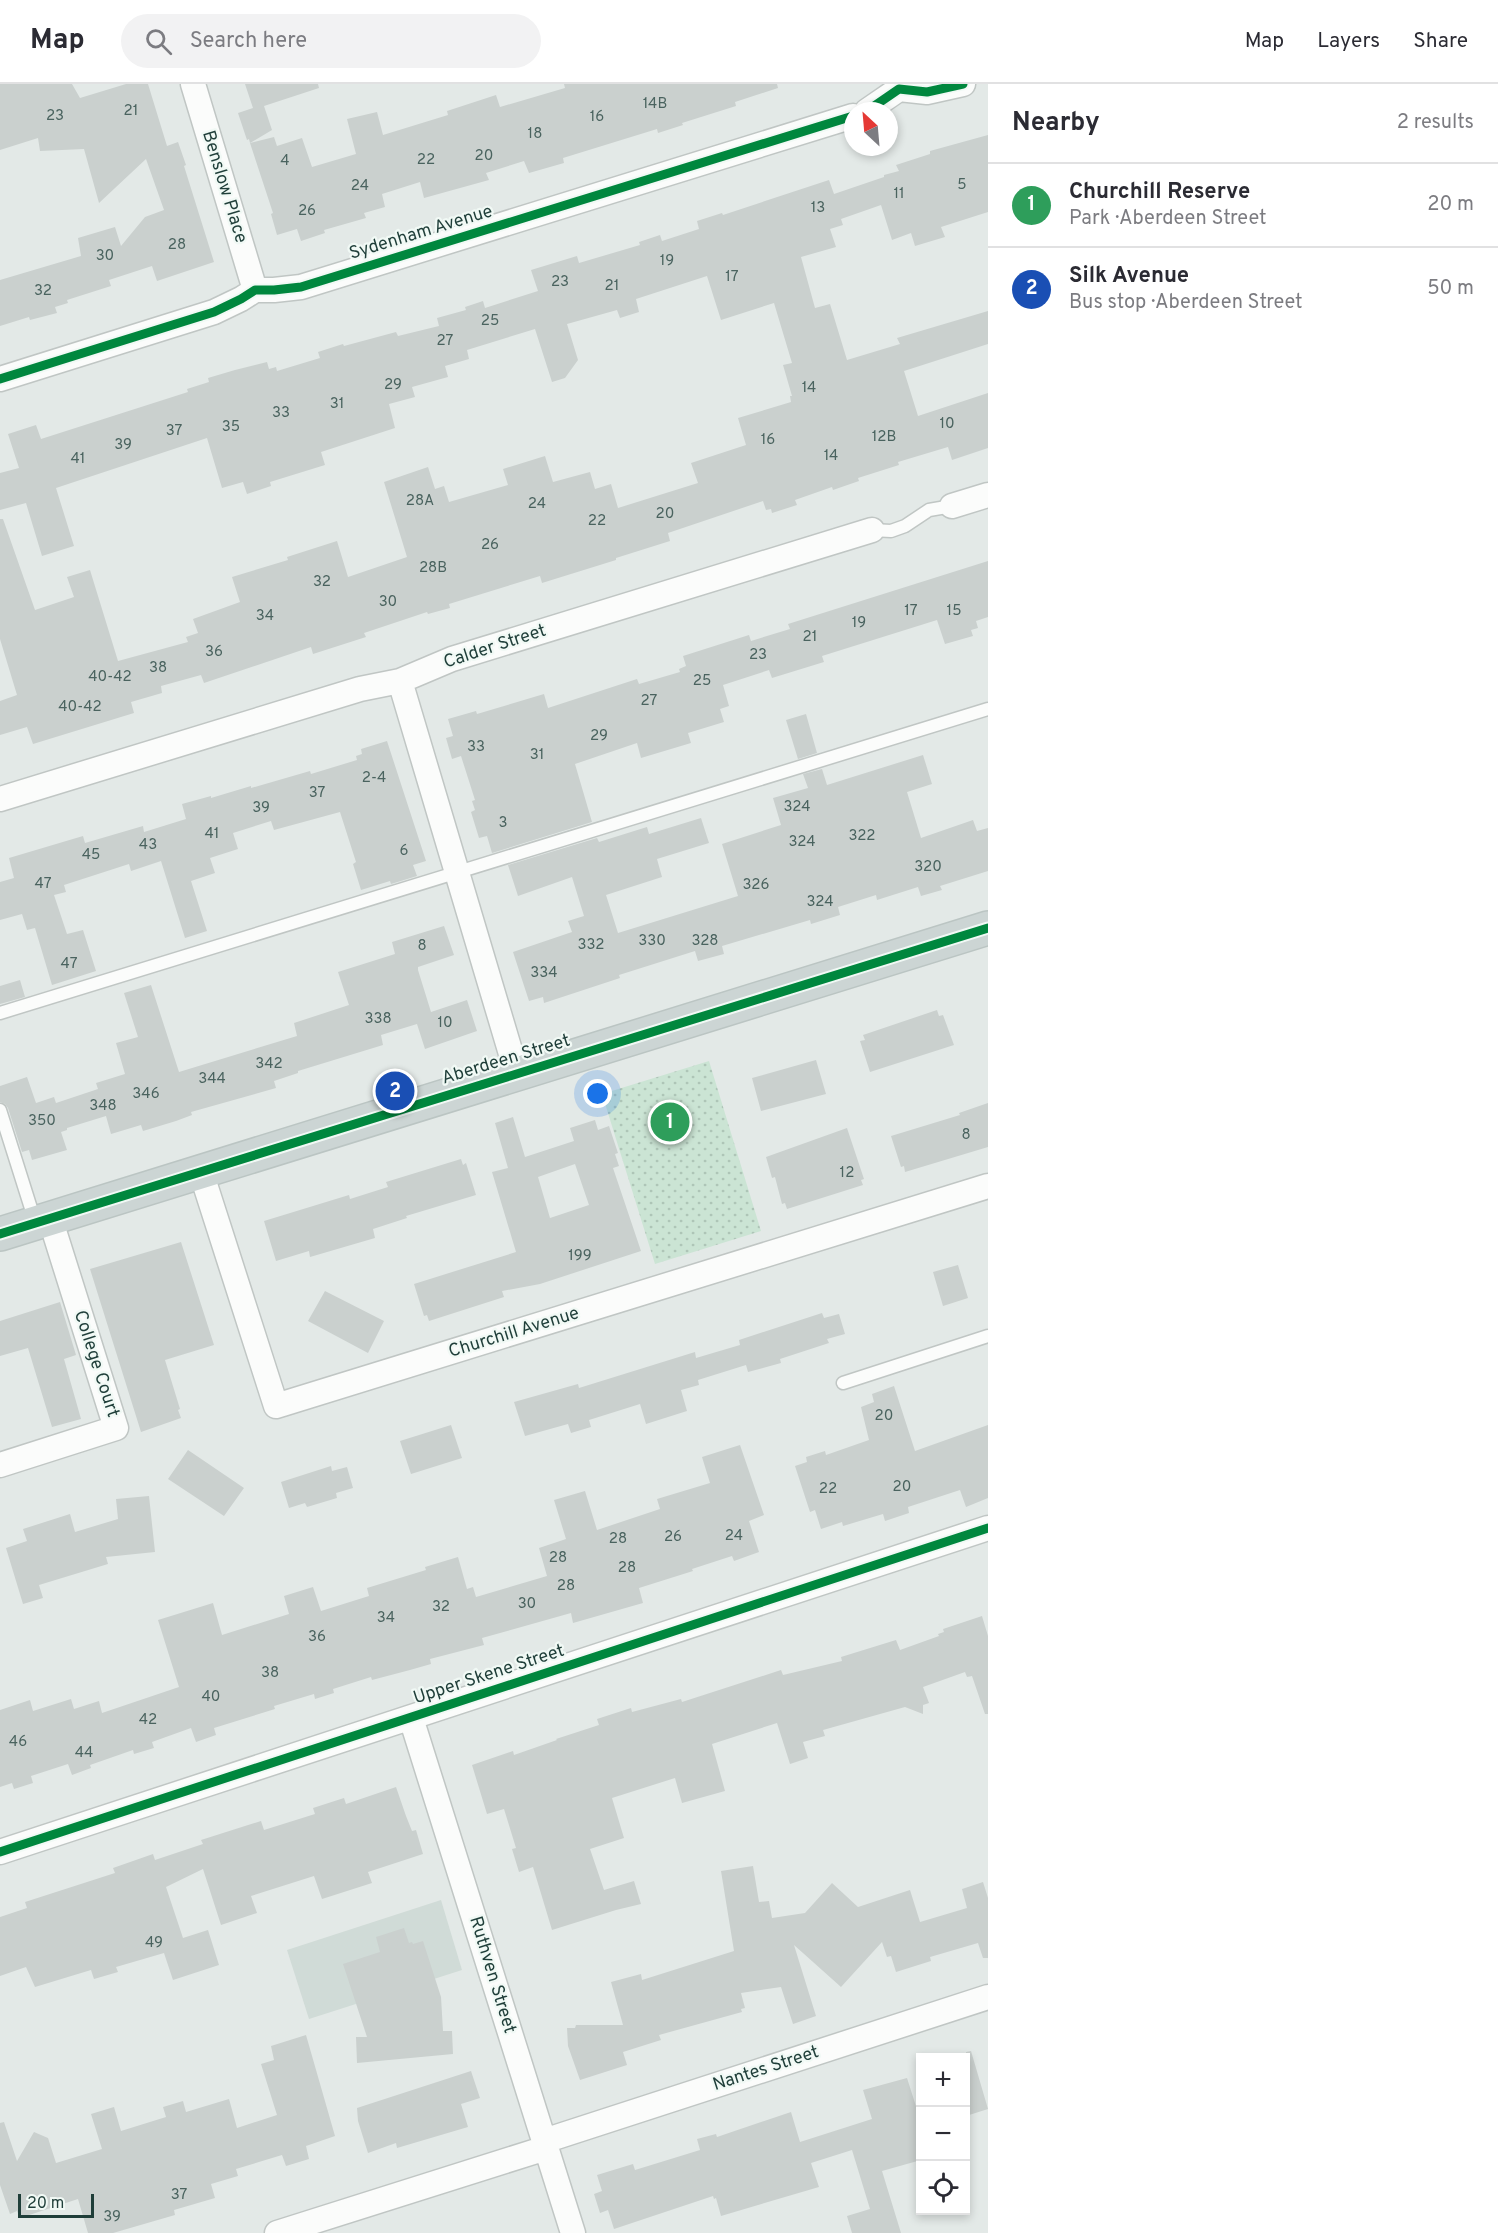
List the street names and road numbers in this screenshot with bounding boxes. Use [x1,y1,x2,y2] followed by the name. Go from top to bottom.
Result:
[196,128,252,246] street label: Benslow Place
[346,200,496,266] street label: Sydenham Avenue
[441,620,549,674] street label: Calder Street
[439,1030,573,1090] street label: Aberdeen Street
[446,1302,582,1364] street label: Churchill Avenue
[68,1308,124,1420] street label: College Court
[411,1640,567,1710] street label: Upper Skene Street
[463,1914,521,2036] street label: Ruthven Street
[710,2041,822,2097] street label: Nantes Street

